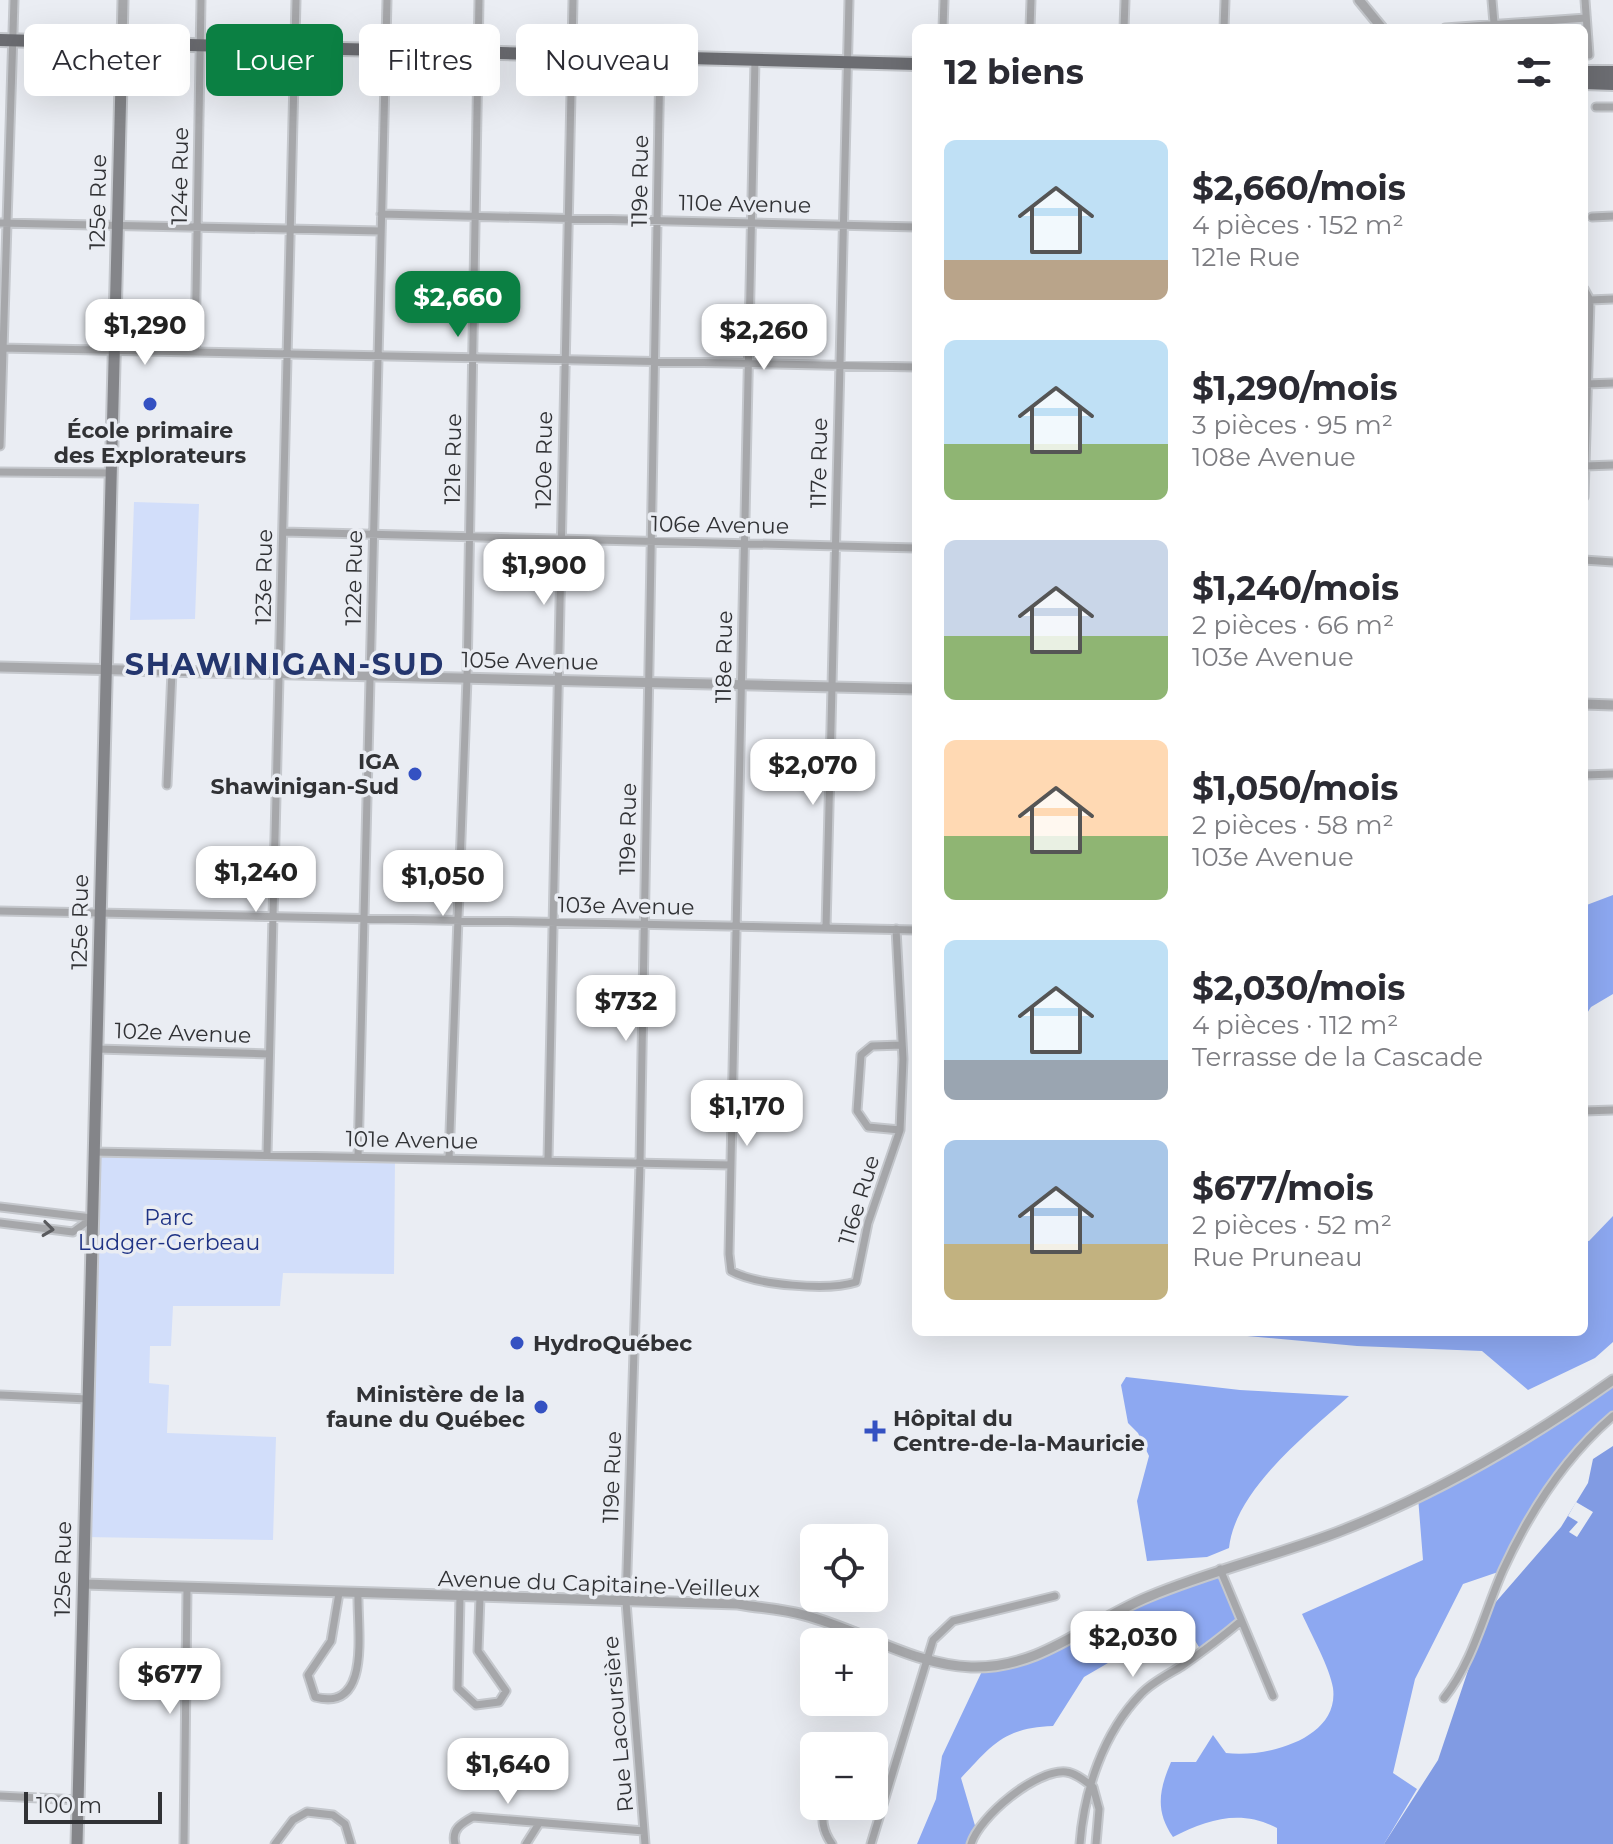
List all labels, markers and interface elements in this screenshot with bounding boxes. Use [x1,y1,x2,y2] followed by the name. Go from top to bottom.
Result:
[24,24,190,96] chip: Acheter
[206,24,343,96] chip: Louer
[359,24,500,96] chip: Filtres
[516,24,698,96] chip: Nouveau
[1512,50,1556,94] icon: filters
[944,51,1084,93] text: 12 biens
[166,127,194,225] street label: 124e Rue
[626,135,654,227] street label: 119e Rue
[84,154,112,250] street label: 125e Rue
[1192,167,1406,209] text: $2,660/mois
[1008,172,1104,268] icon: home
[679,189,811,219] street label: 110e Avenue
[1192,209,1404,241] text: 4 pièces · 152 m²
[1192,241,1300,273] text: 121e Rue
[393,271,523,339] pin: $2,660
[413,281,503,313] text: $2,660
[80,299,210,367] pin: $1,290
[699,304,829,372] pin: $2,260
[103,309,187,341] text: $1,290
[720,314,808,346] text: $2,260
[1192,367,1398,409] text: $1,290/mois
[1008,372,1104,468] icon: home
[141,395,159,413] marker: École primaire des Explorateurs
[1192,409,1393,441] text: 3 pièces · 95 m²
[530,411,558,509] street label: 120e Rue
[439,413,467,505] street label: 121e Rue
[54,417,247,469] place label: École primaire des Explorateurs
[805,417,833,509] street label: 117e Rue
[1192,441,1356,473] text: 108e Avenue
[651,510,789,540] street label: 106e Avenue
[250,529,278,625] street label: 123e Rue
[340,530,368,626] street label: 122e Rue
[479,539,609,607] pin: $1,900
[501,549,587,581] text: $1,900
[1192,567,1399,609] text: $1,240/mois
[1008,572,1104,668] icon: home
[1192,609,1394,641] text: 2 pièces · 66 m²
[710,610,738,704] street label: 118e Rue
[1192,641,1354,673] text: 103e Avenue
[125,646,445,683] district label: SHAWINIGAN-SUD
[461,646,599,676] street label: 105e Avenue
[748,739,878,807] pin: $2,070
[211,748,400,800] place label: IGA Shawinigan-Sud
[768,749,858,781] text: $2,070
[406,765,424,783] marker: IGA Shawinigan-Sud
[1192,767,1398,809] text: $1,050/mois
[1008,772,1104,868] icon: home
[614,783,642,875] street label: 119e Rue
[1192,809,1394,841] text: 2 pièces · 58 m²
[1192,841,1354,873] text: 103e Avenue
[191,846,321,914] pin: $1,240
[378,850,508,918] pin: $1,050
[214,856,298,888] text: $1,240
[401,860,485,892] text: $1,050
[66,874,94,970] street label: 125e Rue
[557,891,695,921] street label: 103e Avenue
[1192,967,1405,1009] text: $2,030/mois
[1008,972,1104,1068] icon: home
[579,975,673,1043] pin: $732
[595,985,657,1017] text: $732
[1192,1009,1398,1041] text: 4 pièces · 112 m²
[114,1017,252,1049] street label: 102e Avenue
[1192,1041,1483,1073] text: Terrasse de la Cascade
[682,1080,812,1148] pin: $1,170
[709,1090,785,1122] text: $1,170
[346,1125,478,1155] street label: 101e Avenue
[833,1152,885,1248] street label: 116e Rue
[1192,1167,1374,1209] text: $677/mois
[1008,1172,1104,1268] icon: home
[78,1204,260,1256] park label: Parc Ludger-Gerbeau
[1192,1209,1392,1241] text: 2 pièces · 52 m²
[42,1220,55,1237] one-way arrow
[1192,1241,1362,1273] text: Rue Pruneau
[533,1330,692,1357] place label: HydroQuébec
[508,1334,526,1352] marker: HydroQuébec
[326,1381,525,1433] place label: Ministère de la faune du Québec
[532,1398,550,1416] marker: Ministère de la faune du Québec
[893,1405,1145,1457] place label: Hôpital du Centre-de-la-Mauricie
[864,1420,886,1442] marker: Hôpital du Centre-de-la-Mauricie
[597,1430,627,1524] street label: 119e Rue
[49,1521,77,1617] street label: 125e Rue
[800,1524,888,1820] map controls
[800,1524,888,1612] button: locate
[438,1565,761,1603] street label: Avenue du Capitaine-Veilleux
[1068,1611,1198,1679] pin: $2,030
[1088,1621,1178,1653] text: $2,030
[800,1628,888,1716] button: +
[597,1635,639,1813] street label: Rue Lacoursière
[123,1648,217,1716] pin: $677
[137,1658,203,1690] text: $677
[800,1732,888,1820] button: −
[443,1738,573,1806] pin: $1,640
[465,1748,551,1780] text: $1,640
[24,1788,162,1824] scale bar
[36,1792,102,1819] text: 100 m

